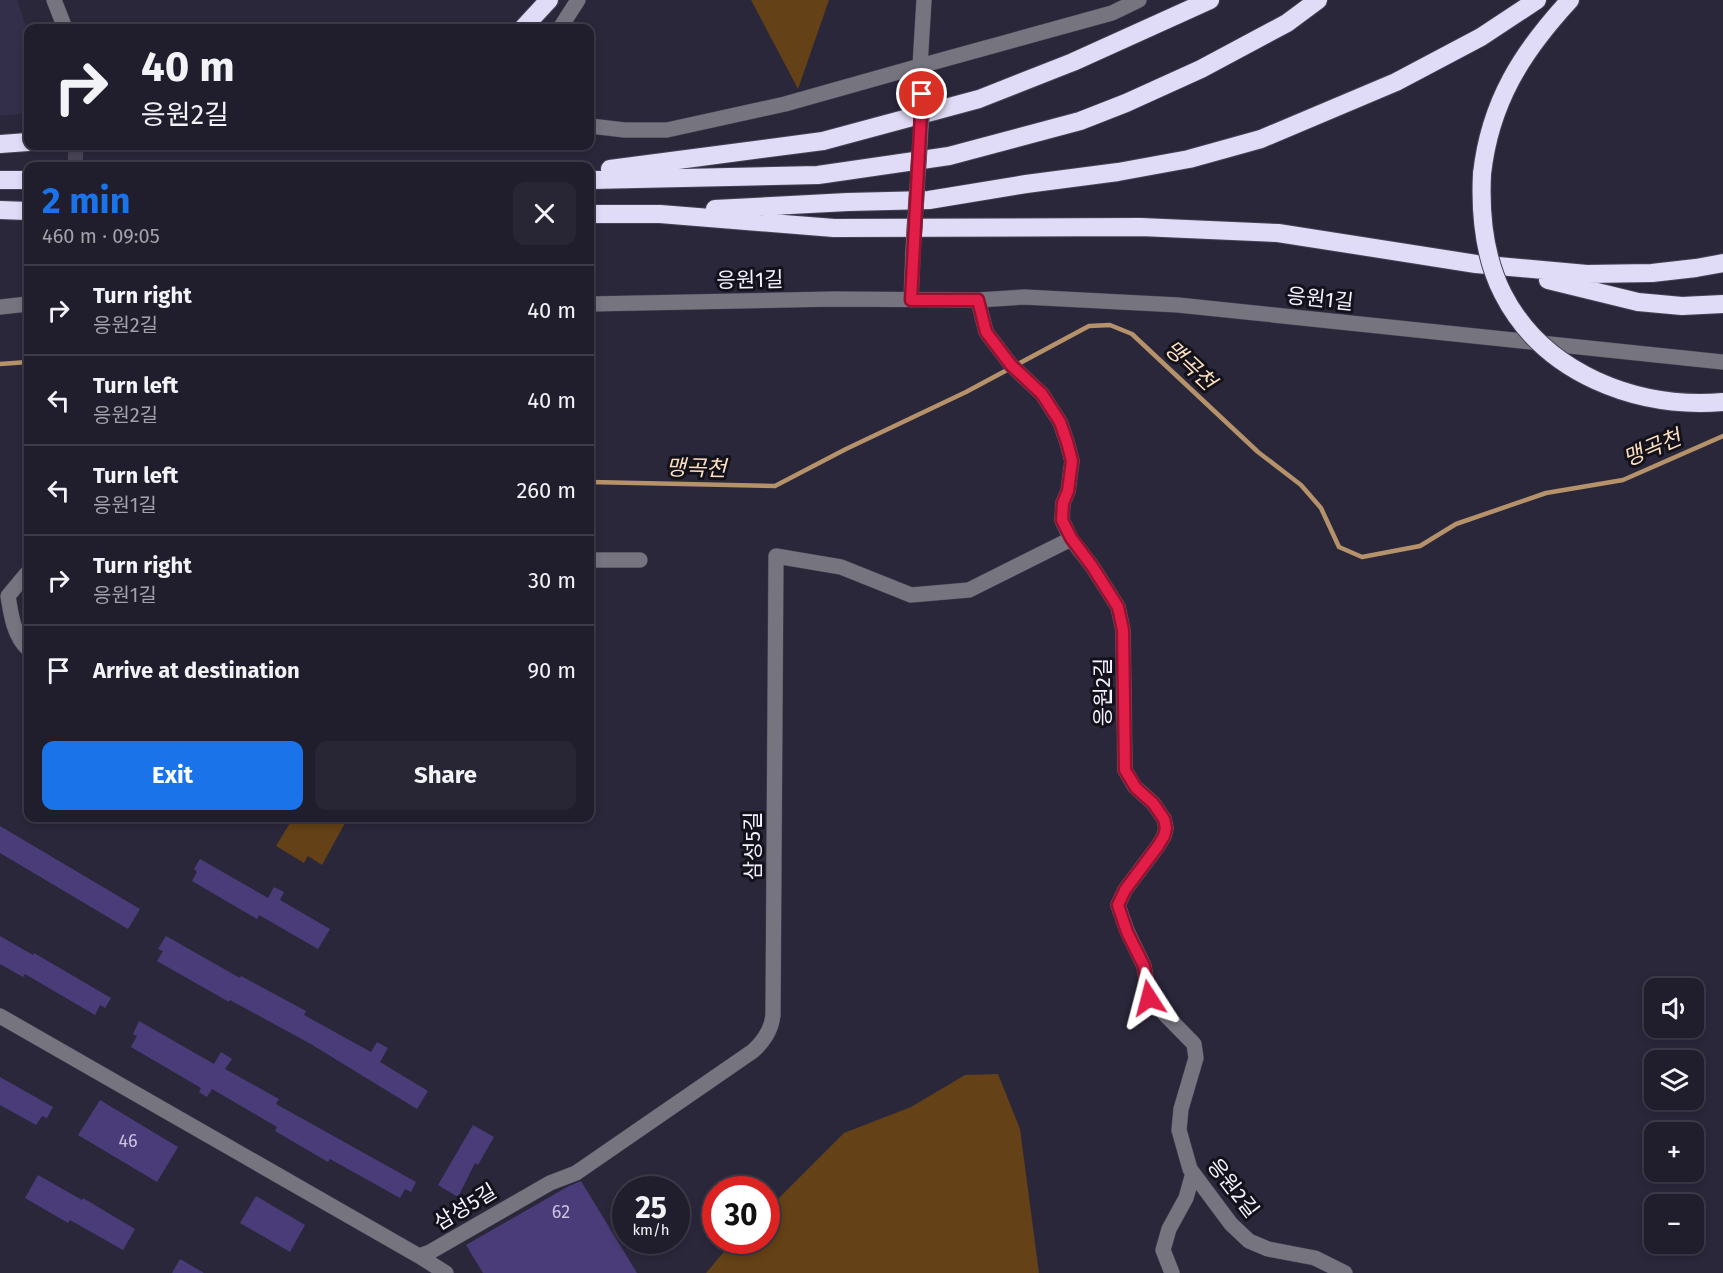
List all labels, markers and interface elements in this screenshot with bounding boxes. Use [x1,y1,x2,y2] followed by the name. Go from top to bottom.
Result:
[141,42,235,92] text: 40 m
[42,48,120,126] icon: right
[896,68,947,119] pin
[905,77,938,110] icon: arrive
[141,99,229,131] text: 응원2길
[42,179,131,223] text: 2 min
[513,182,576,245] button: close
[42,224,160,248] text: 460 m · 09:05
[716,266,784,294] street label: 응원1길
[93,282,192,309] text: Turn right
[1285,283,1355,315] street label: 응원1길
[42,294,75,327] icon: right
[527,297,576,324] text: 40 m
[93,313,158,337] text: 응원2길
[1159,334,1223,397] water label: 맹곡천
[93,372,178,399] text: Turn left
[42,384,75,417] icon: left
[527,387,576,414] text: 40 m
[93,403,158,427] text: 응원2길
[1619,423,1688,472] water label: 맹곡천
[665,454,729,482] water label: 맹곡천
[93,462,178,489] text: Turn left
[42,474,75,507] icon: left
[516,477,576,504] text: 260 m
[93,493,157,517] text: 응원1길
[93,552,192,579] text: Turn right
[42,564,75,597] icon: right
[528,567,576,594] text: 30 m
[93,583,157,607] text: 응원1길
[42,654,75,687] icon: arrive
[93,657,300,684] text: Arrive at destination
[527,657,576,684] text: 90 m
[1090,658,1116,726] street label: 응원2길
[42,741,303,810] button: Exit
[315,741,576,810] button: Share
[740,812,766,880] street label: 삼성5길
[1117,966,1181,1030] position arrow
[1644,978,1704,1254] map controls
[1644,978,1704,1038] button: sound
[1644,1050,1704,1110] button: layers
[1644,1122,1704,1182] button: +
[118,1130,138,1152] house number: 46
[1202,1153,1264,1223] street label: 응원2길
[702,1176,780,1254] speed limit sign: 30
[429,1178,501,1236] street label: 삼성5길
[635,1190,667,1226] text: 25
[1644,1194,1704,1254] button: −
[552,1201,570,1223] house number: 62
[632,1221,670,1239] text: km/h

